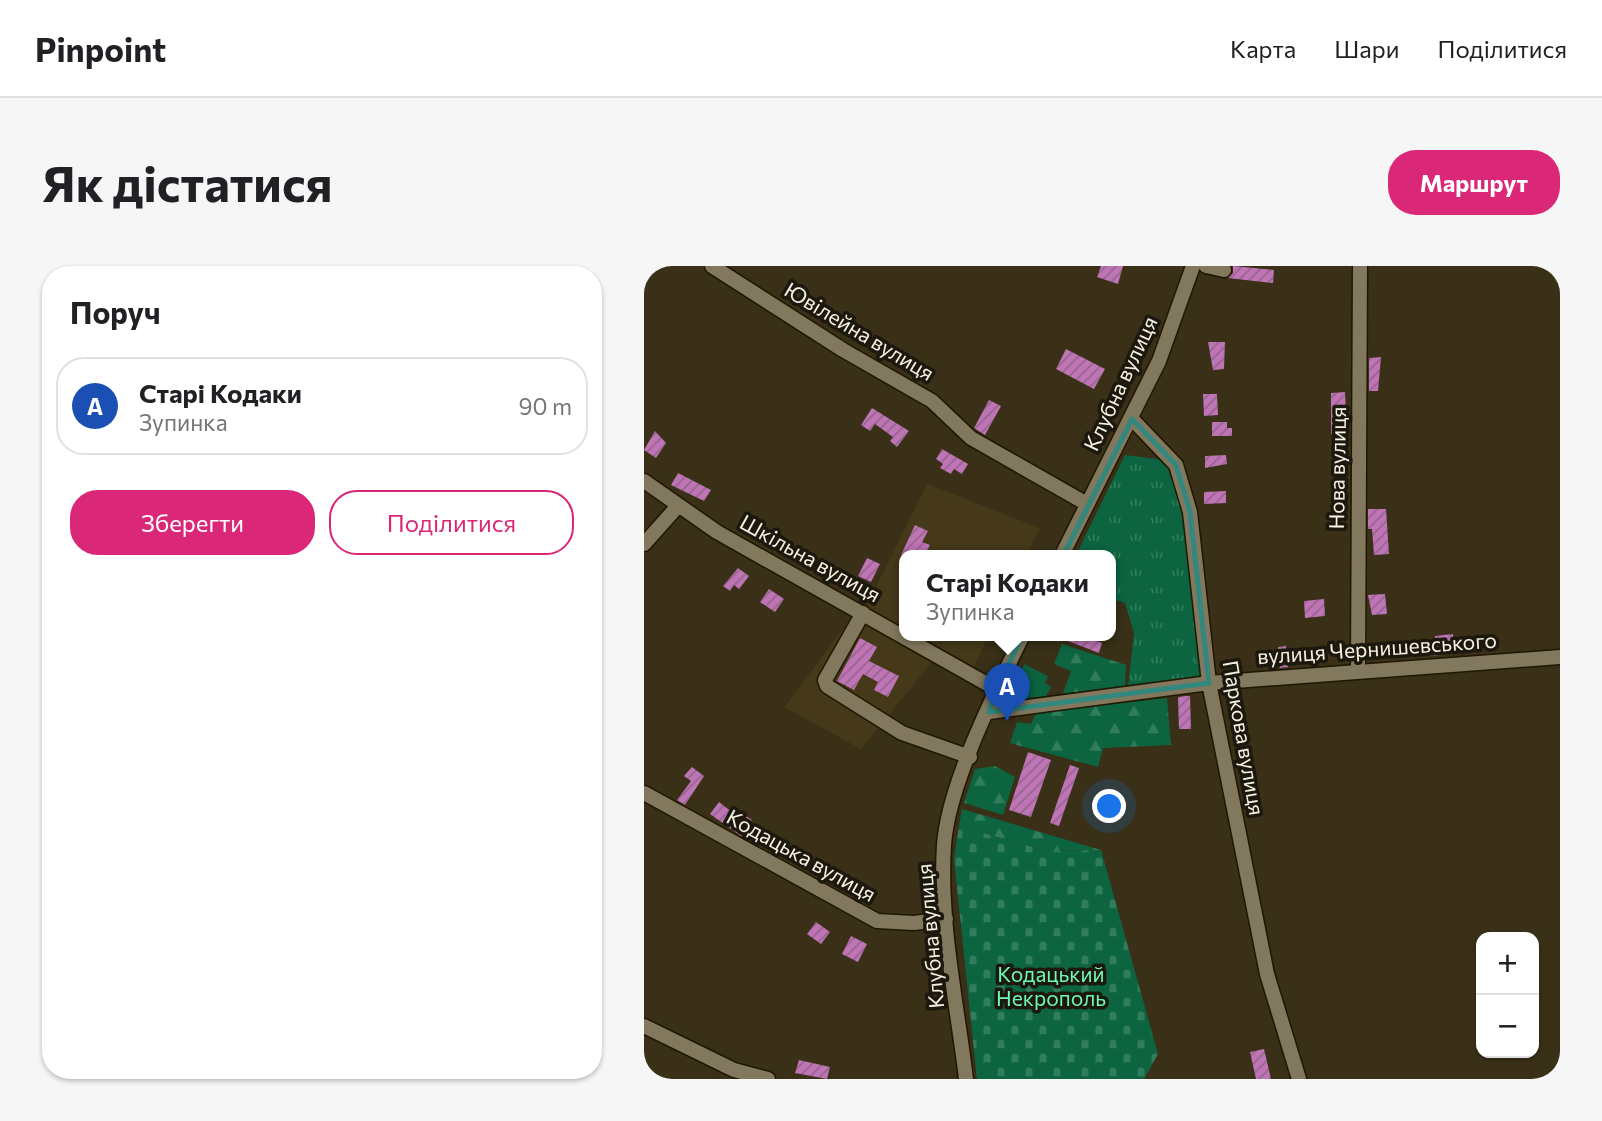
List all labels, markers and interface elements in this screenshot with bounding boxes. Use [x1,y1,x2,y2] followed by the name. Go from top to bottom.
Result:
[35,28,166,69] text: Pinpoint
[1230,34,1296,63] text: Карта
[1334,34,1400,63] text: Шари
[1438,34,1567,63] text: Поділитися
[1388,150,1560,215] button: Маршрут
[42,152,333,212] text: Як дістатися
[780,276,939,385] street label: Ювілейна вулиця
[70,293,161,330] text: Поруч
[1078,312,1162,455] street label: Клубна вулиця
[139,377,302,408] text: Старі Кодаки
[87,392,103,420] text: A
[519,392,572,420] text: 90 m
[1323,406,1350,530] street label: Нова вулиця
[139,408,228,436] text: Зупинка
[70,490,315,555] button: Зберегти
[329,490,574,555] button: Поділитися
[736,509,885,607] street label: Шкільна вулиця
[899,550,1116,641] popup
[926,566,1089,597] text: Старі Кодаки
[926,597,1015,625] text: Зупинка
[1256,627,1497,668] street label: вулиця Чернишевського
[1219,658,1270,817] street label: Паркова вулиця
[984,663,1030,721] pin: A
[1092,789,1126,823] your location
[723,803,881,906] street label: Кодацька вулиця
[911,863,948,1010] street label: Клубна вулиця
[1476,932,1539,1058] map controls
[1476,932,1539,995] button: +
[996,961,1106,1010] park label: Кодацький Некрополь
[1476,995,1539,1058] button: −

